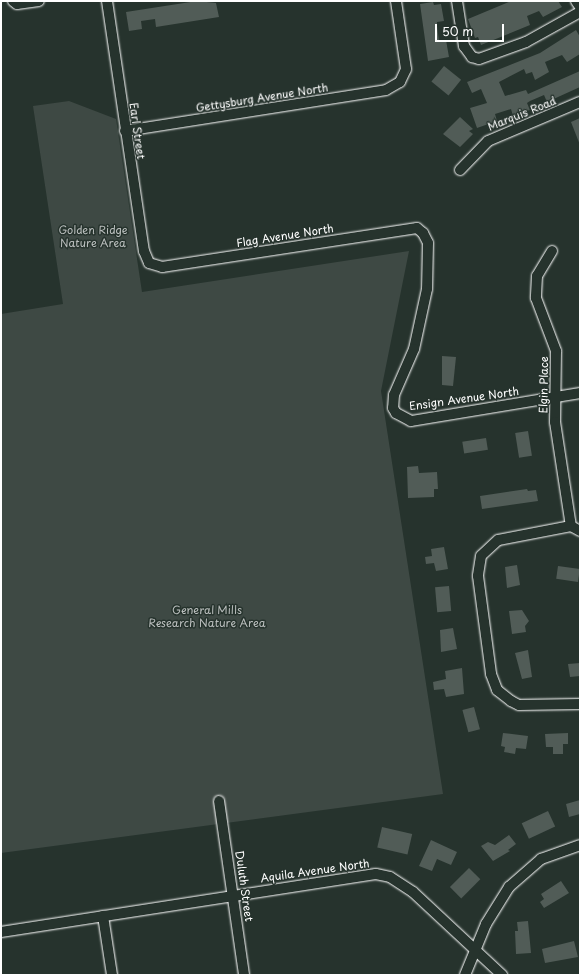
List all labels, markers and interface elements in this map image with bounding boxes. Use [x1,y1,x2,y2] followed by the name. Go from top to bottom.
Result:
[437,16,506,42] scale bar
[442,22,473,40] text: 50 m
[195,81,329,115] street label: Gettysburg Avenue North
[486,94,558,134] street label: Marquis Road
[126,102,148,160] street label: Earl Street
[236,222,334,250] street label: Flag Avenue North
[58,224,128,250] park label: Golden Ridge Nature Area
[537,356,551,414] street label: Elgin Place
[408,385,520,413] street label: Ensign Avenue North
[148,604,266,630] park label: General Mills Research Nature Area
[232,849,256,923] street label: Duluth Street
[260,857,370,885] street label: Aquila Avenue North

